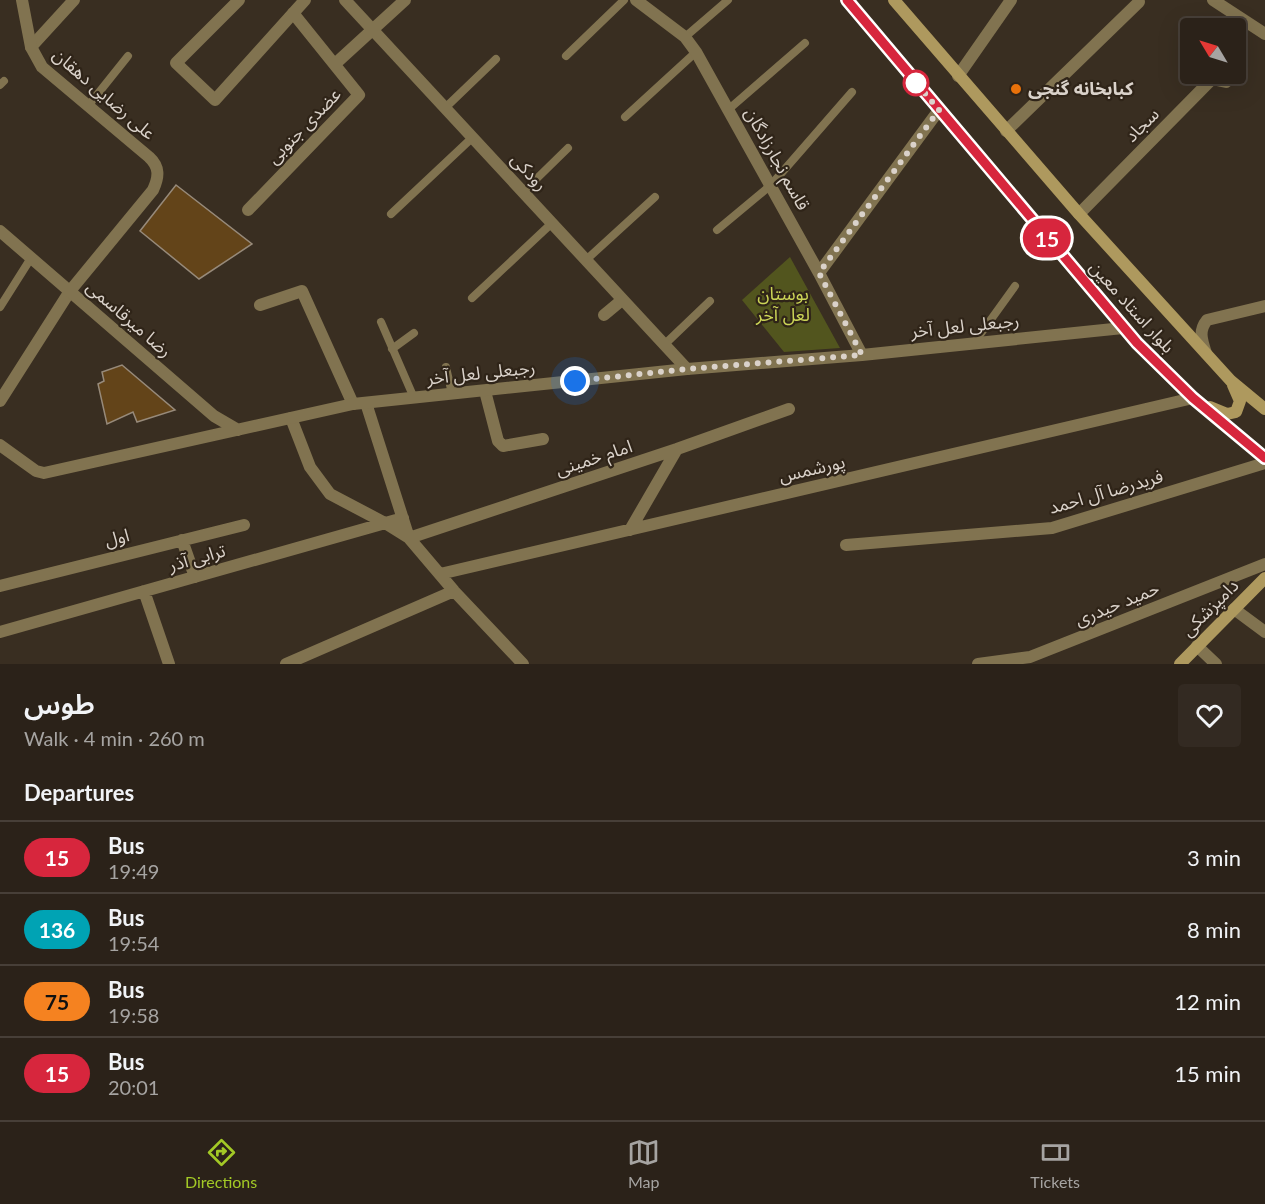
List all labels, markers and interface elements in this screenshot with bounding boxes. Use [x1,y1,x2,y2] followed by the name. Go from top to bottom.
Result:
[1180,18,1246,84] north arrow
[1180,18,1246,84] map controls
[48,43,160,144] street label: علی رضایی دهقان
[903,70,929,96] unlabelled marker
[1028,77,1134,99] place label: کبابخانه گنجی
[1009,82,1023,96] marker: کبابخانه گنجی
[262,83,346,169] street label: عضدی جنوبی
[738,103,815,215] street label: قاسم نجارزادگان
[1120,103,1163,146] street label: سجاد
[506,148,553,196] street label: رودکی
[1020,218,1074,258] line badge: 15
[1035,226,1059,251] text: 15
[1085,256,1180,358] street label: بلوار استاد معین
[82,275,177,362] street label: رضا میرقاسمی
[755,282,810,326] park label: بوستان لعل آخر
[909,308,1020,343] street label: رجبعلی لعل آخر
[425,355,536,390] street label: رجبعلی لعل آخر
[560,366,590,396] your location
[553,434,636,484] street label: امام خمینی
[777,450,847,487] street label: پورشمس
[1046,464,1166,519] street label: فریدرضا آل احمد
[102,523,132,552] street label: اول
[165,538,228,577] street label: ترابی آذر
[1176,574,1243,641] street label: دامپزشکی
[1071,576,1162,631] street label: حمید حیدری
[1178,684,1241,747] button: heart
[24,686,95,720] text: طوس
[24,726,205,750] text: Walk · 4 min · 260 m
[24,779,134,806] text: Departures
[108,832,144,859] text: Bus
[1187,844,1241,871] text: 3 min
[45,845,69,870] text: 15
[108,859,159,883] text: 19:49
[108,904,144,931] text: Bus
[1187,916,1241,943] text: 8 min
[39,917,75,942] text: 136
[108,931,159,955] text: 19:54
[108,976,144,1003] text: Bus
[1174,988,1241,1015] text: 12 min
[45,989,69,1014] text: 75
[108,1003,159,1027] text: 19:58
[108,1048,144,1075] text: Bus
[1174,1060,1241,1087] text: 15 min
[45,1061,69,1086] text: 15
[108,1075,159,1099] text: 20:01
[185,1136,257,1191] tab: Directions
[627,1136,660,1191] tab: Map
[1030,1136,1080,1191] tab: Tickets

